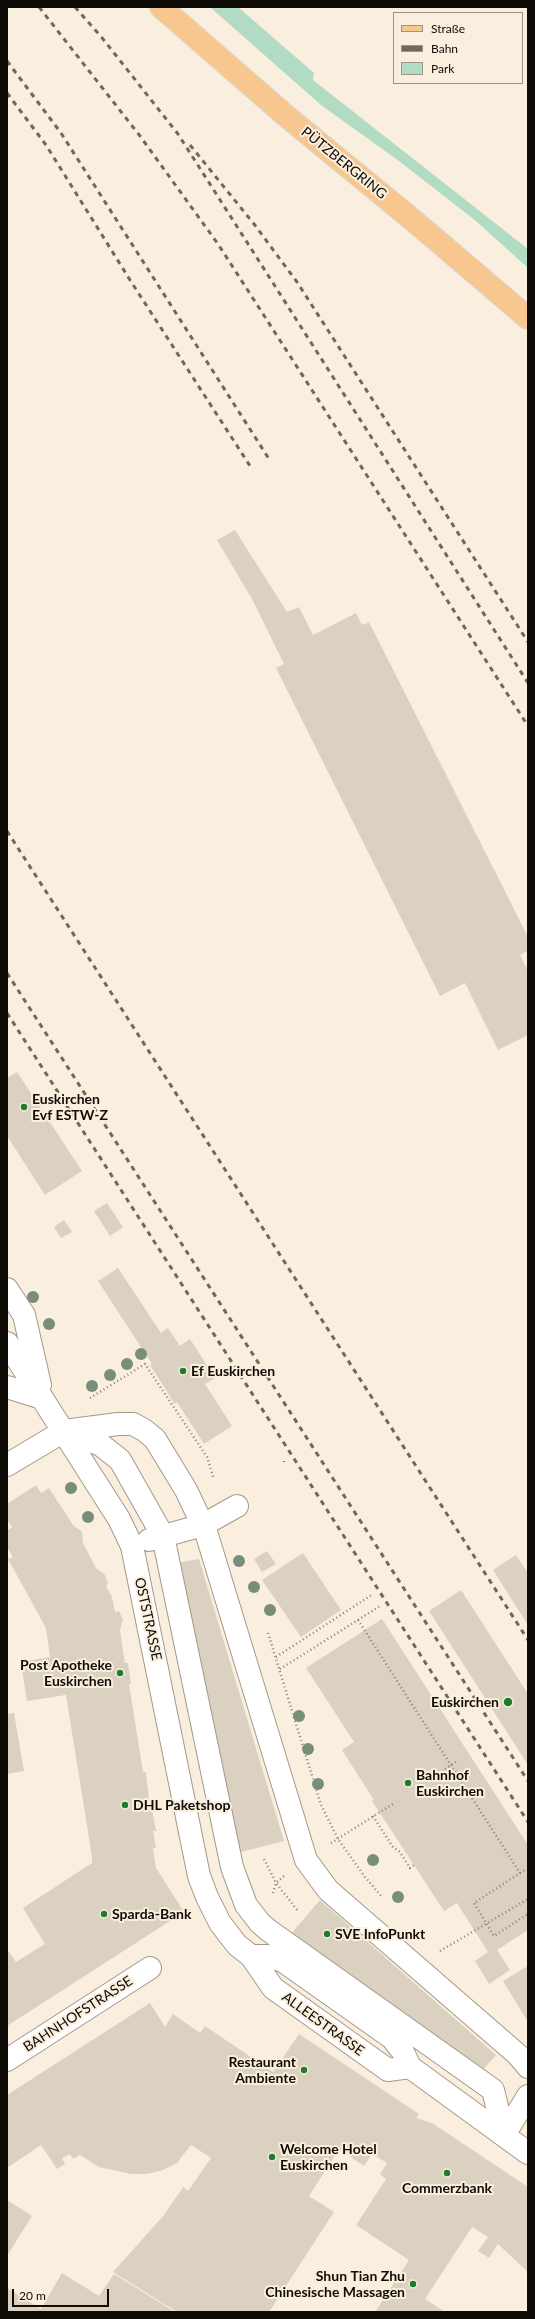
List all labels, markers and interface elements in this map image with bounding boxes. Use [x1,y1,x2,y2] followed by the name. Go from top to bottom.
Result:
[393,12,523,84] legend
[431,21,465,36] text: Straße
[431,41,458,56] text: Bahn
[431,61,454,76] text: Park
[298,123,390,203] street label: PÜTZBERGRING
[32,1091,108,1124] place label: Euskirchen Evf ESTW-Z
[19,1102,29,1112] marker: Euskirchen Evf ESTW-Z
[191,1363,275,1379] place label: Ef Euskirchen
[178,1366,188,1376] marker: Ef Euskirchen
[131,1576,165,1662] street label: OSTSTRASSE
[20,1657,112,1690] place label: Post Apotheke Euskirchen
[115,1668,125,1678] marker: Post Apotheke Euskirchen
[431,1694,499,1710] place label: Euskirchen
[502,1696,514,1708] marker: Euskirchen
[416,1767,484,1800] place label: Bahnhof Euskirchen
[403,1778,413,1788] marker: Bahnhof Euskirchen
[133,1797,230,1813] place label: DHL Paketshop
[120,1800,130,1810] marker: DHL Paketshop
[112,1906,191,1922] place label: Sparda-Bank
[99,1909,109,1919] marker: Sparda-Bank
[335,1926,425,1942] place label: SVE InfoPunkt
[322,1929,332,1939] marker: SVE InfoPunkt
[20,1972,136,2056] street label: BAHNHOFSTRASSE
[279,1989,367,2059] street label: ALLEESTRASSE
[228,2054,296,2086] place label: Restaurant Ambiente
[299,2065,309,2075] marker: Restaurant Ambiente
[280,2141,377,2174] place label: Welcome Hotel Euskirchen
[267,2152,277,2162] marker: Welcome Hotel Euskirchen
[442,2168,452,2178] marker: Commerzbank
[402,2180,492,2196] place label: Commerzbank
[265,2268,405,2300] place label: Shun Tian Zhu Chinesische Massagen
[408,2279,418,2289] marker: Shun Tian Zhu Chinesische Massagen
[14,2281,111,2307] scale bar
[19,2288,46,2303] text: 20 m

